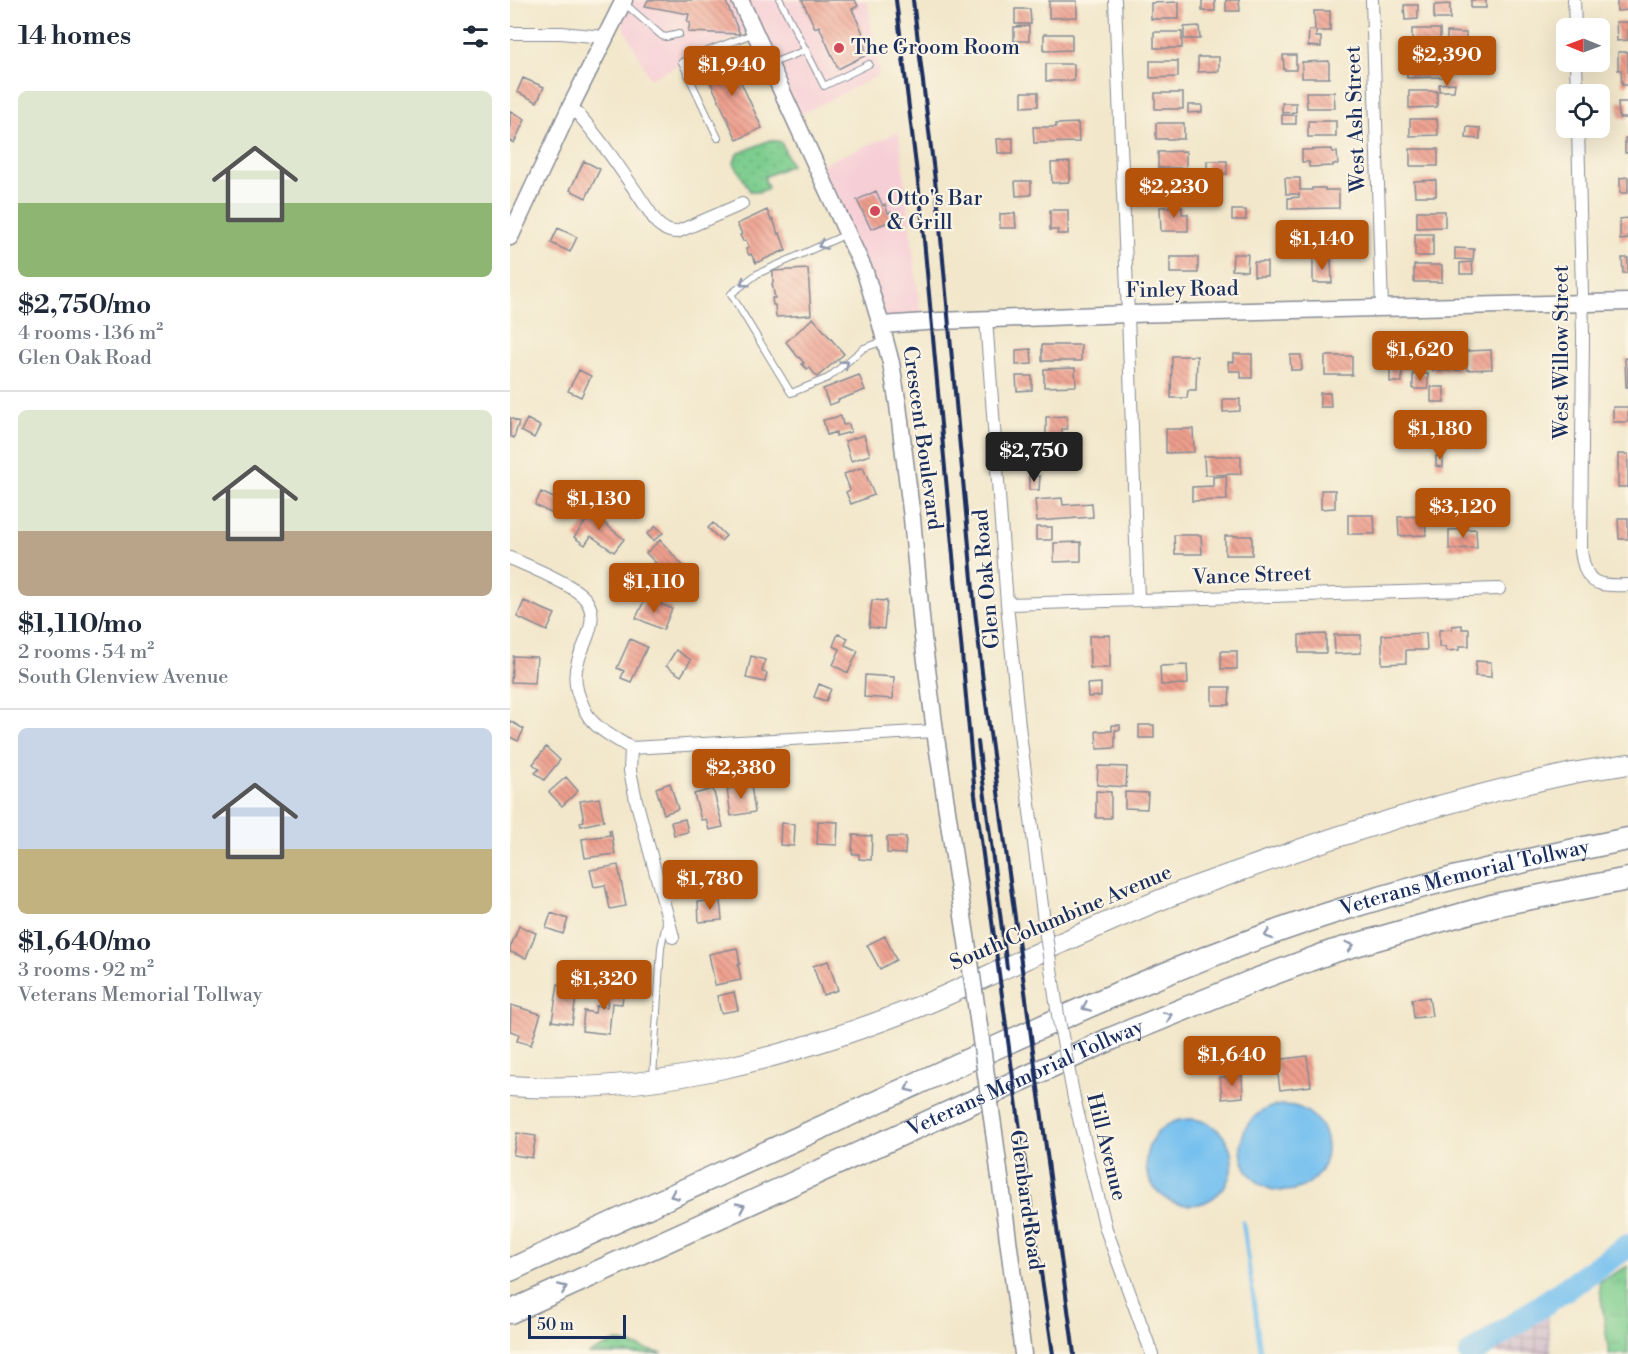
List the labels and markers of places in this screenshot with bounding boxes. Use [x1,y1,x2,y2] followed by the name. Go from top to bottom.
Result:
[851,35,1020,61] place label: The Groom Room
[1398,36,1496,87] pin: $2,390
[832,41,846,55] marker: The Groom Room
[683,46,781,97] pin: $1,940
[1125,168,1223,219] pin: $2,230
[887,186,983,236] place label: Otto's Bar & Grill
[868,204,882,218] marker: Otto's Bar & Grill
[1273,220,1371,271] pin: $1,140
[1371,331,1469,382] pin: $1,620
[1391,410,1489,461] pin: $1,180
[985,432,1083,483] pin: $2,750
[550,480,648,531] pin: $1,130
[1414,488,1512,539] pin: $3,120
[605,563,703,614] pin: $1,110
[692,749,790,800] pin: $2,380
[661,860,759,911] pin: $1,780
[555,960,653,1011] pin: $1,320
[1183,1036,1281,1087] pin: $1,640

